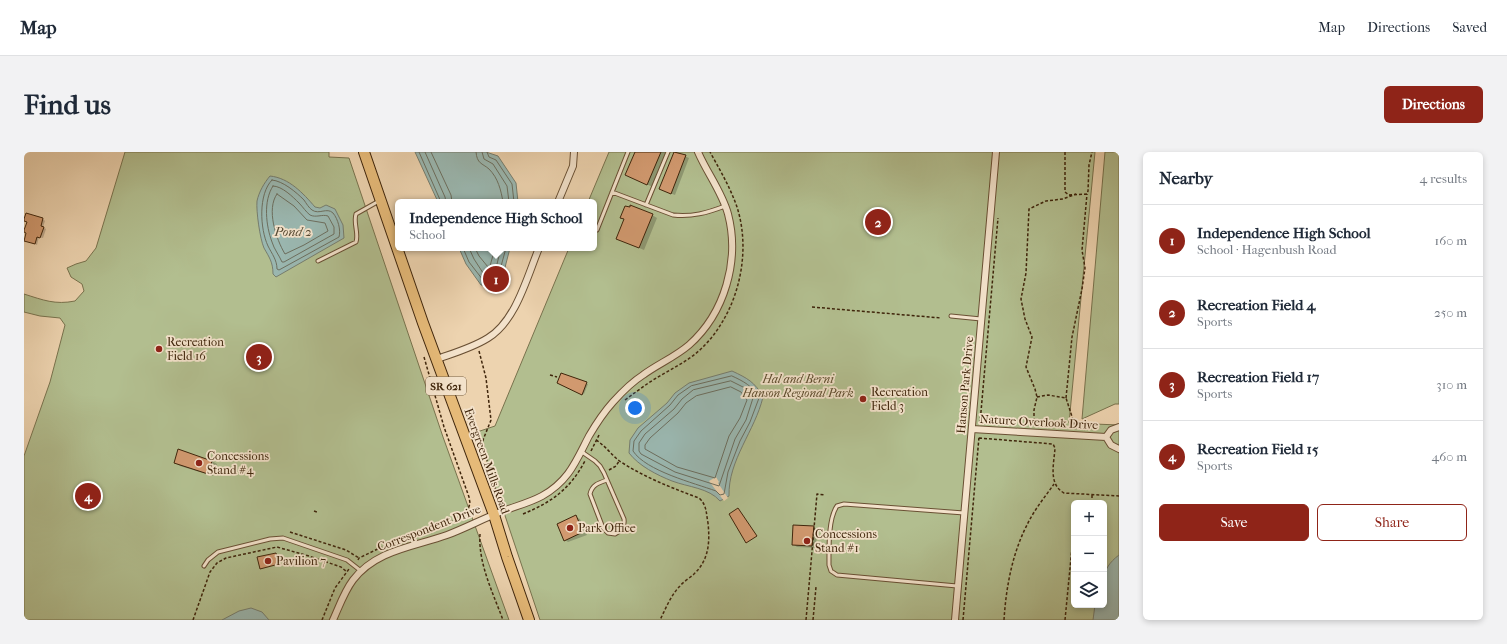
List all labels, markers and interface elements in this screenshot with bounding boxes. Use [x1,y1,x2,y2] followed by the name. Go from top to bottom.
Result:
[20,17,56,39] text: Map
[1318,19,1345,36] text: Map
[1367,19,1430,36] text: Directions
[1452,19,1487,36] text: Saved
[1384,86,1483,123] button: Directions
[24,88,111,121] text: Find us
[1159,168,1213,188] text: Nearby
[1420,171,1467,186] text: 4 results
[395,199,597,251] popup
[865,207,891,237] pin: 2
[409,209,583,227] text: Independence High School
[273,224,312,239] water label: Pond 2
[1197,224,1371,242] text: Independence High School
[409,227,446,242] text: School
[1170,233,1174,248] text: 1
[1435,233,1467,248] text: 160 m
[1197,242,1337,257] text: School · Hagenbush Road
[483,264,509,294] pin: 1
[1197,296,1315,314] text: Recreation Field 4
[1169,305,1175,320] text: 2
[1434,305,1467,320] text: 250 m
[1197,314,1232,329] text: Sports
[167,335,224,363] place label: Recreation Field 16
[954,336,976,434] street label: Hanson Park Drive
[246,342,272,372] pin: 3
[154,344,164,354] marker: Recreation Field 16
[1197,368,1319,386] text: Recreation Field 17
[741,372,854,400] park label: Hal and Berni Hanson Regional Park
[426,377,466,395] road number: SR 621
[1169,377,1175,392] text: 3
[1436,377,1467,392] text: 310 m
[871,385,928,413] place label: Recreation Field 3
[1197,386,1232,401] text: Sports
[858,394,868,404] marker: Recreation Field 3
[625,398,645,418] your location
[461,406,513,516] street label: Evergreen Mills Road
[979,412,1099,432] street label: Nature Overlook Drive
[1197,440,1318,458] text: Recreation Field 15
[207,449,270,477] place label: Concessions Stand #4
[1168,449,1176,464] text: 4
[1432,449,1467,464] text: 460 m
[194,458,204,468] marker: Concessions Stand #4
[1197,458,1232,473] text: Sports
[75,481,101,511] pin: 4
[1071,500,1107,608] map controls
[1071,500,1107,536] button: +
[375,502,483,554] street label: Correspondent Drive
[1159,504,1309,541] button: Save
[1317,504,1467,541] button: Share
[578,521,636,535] place label: Park Office
[565,523,575,533] marker: Park Office
[815,527,878,555] place label: Concessions Stand #1
[802,536,812,546] marker: Concessions Stand #1
[1071,536,1107,572] button: −
[276,554,326,568] place label: Pavilion 7
[263,556,273,566] marker: Pavilion 7
[1071,572,1107,608] button: layers

